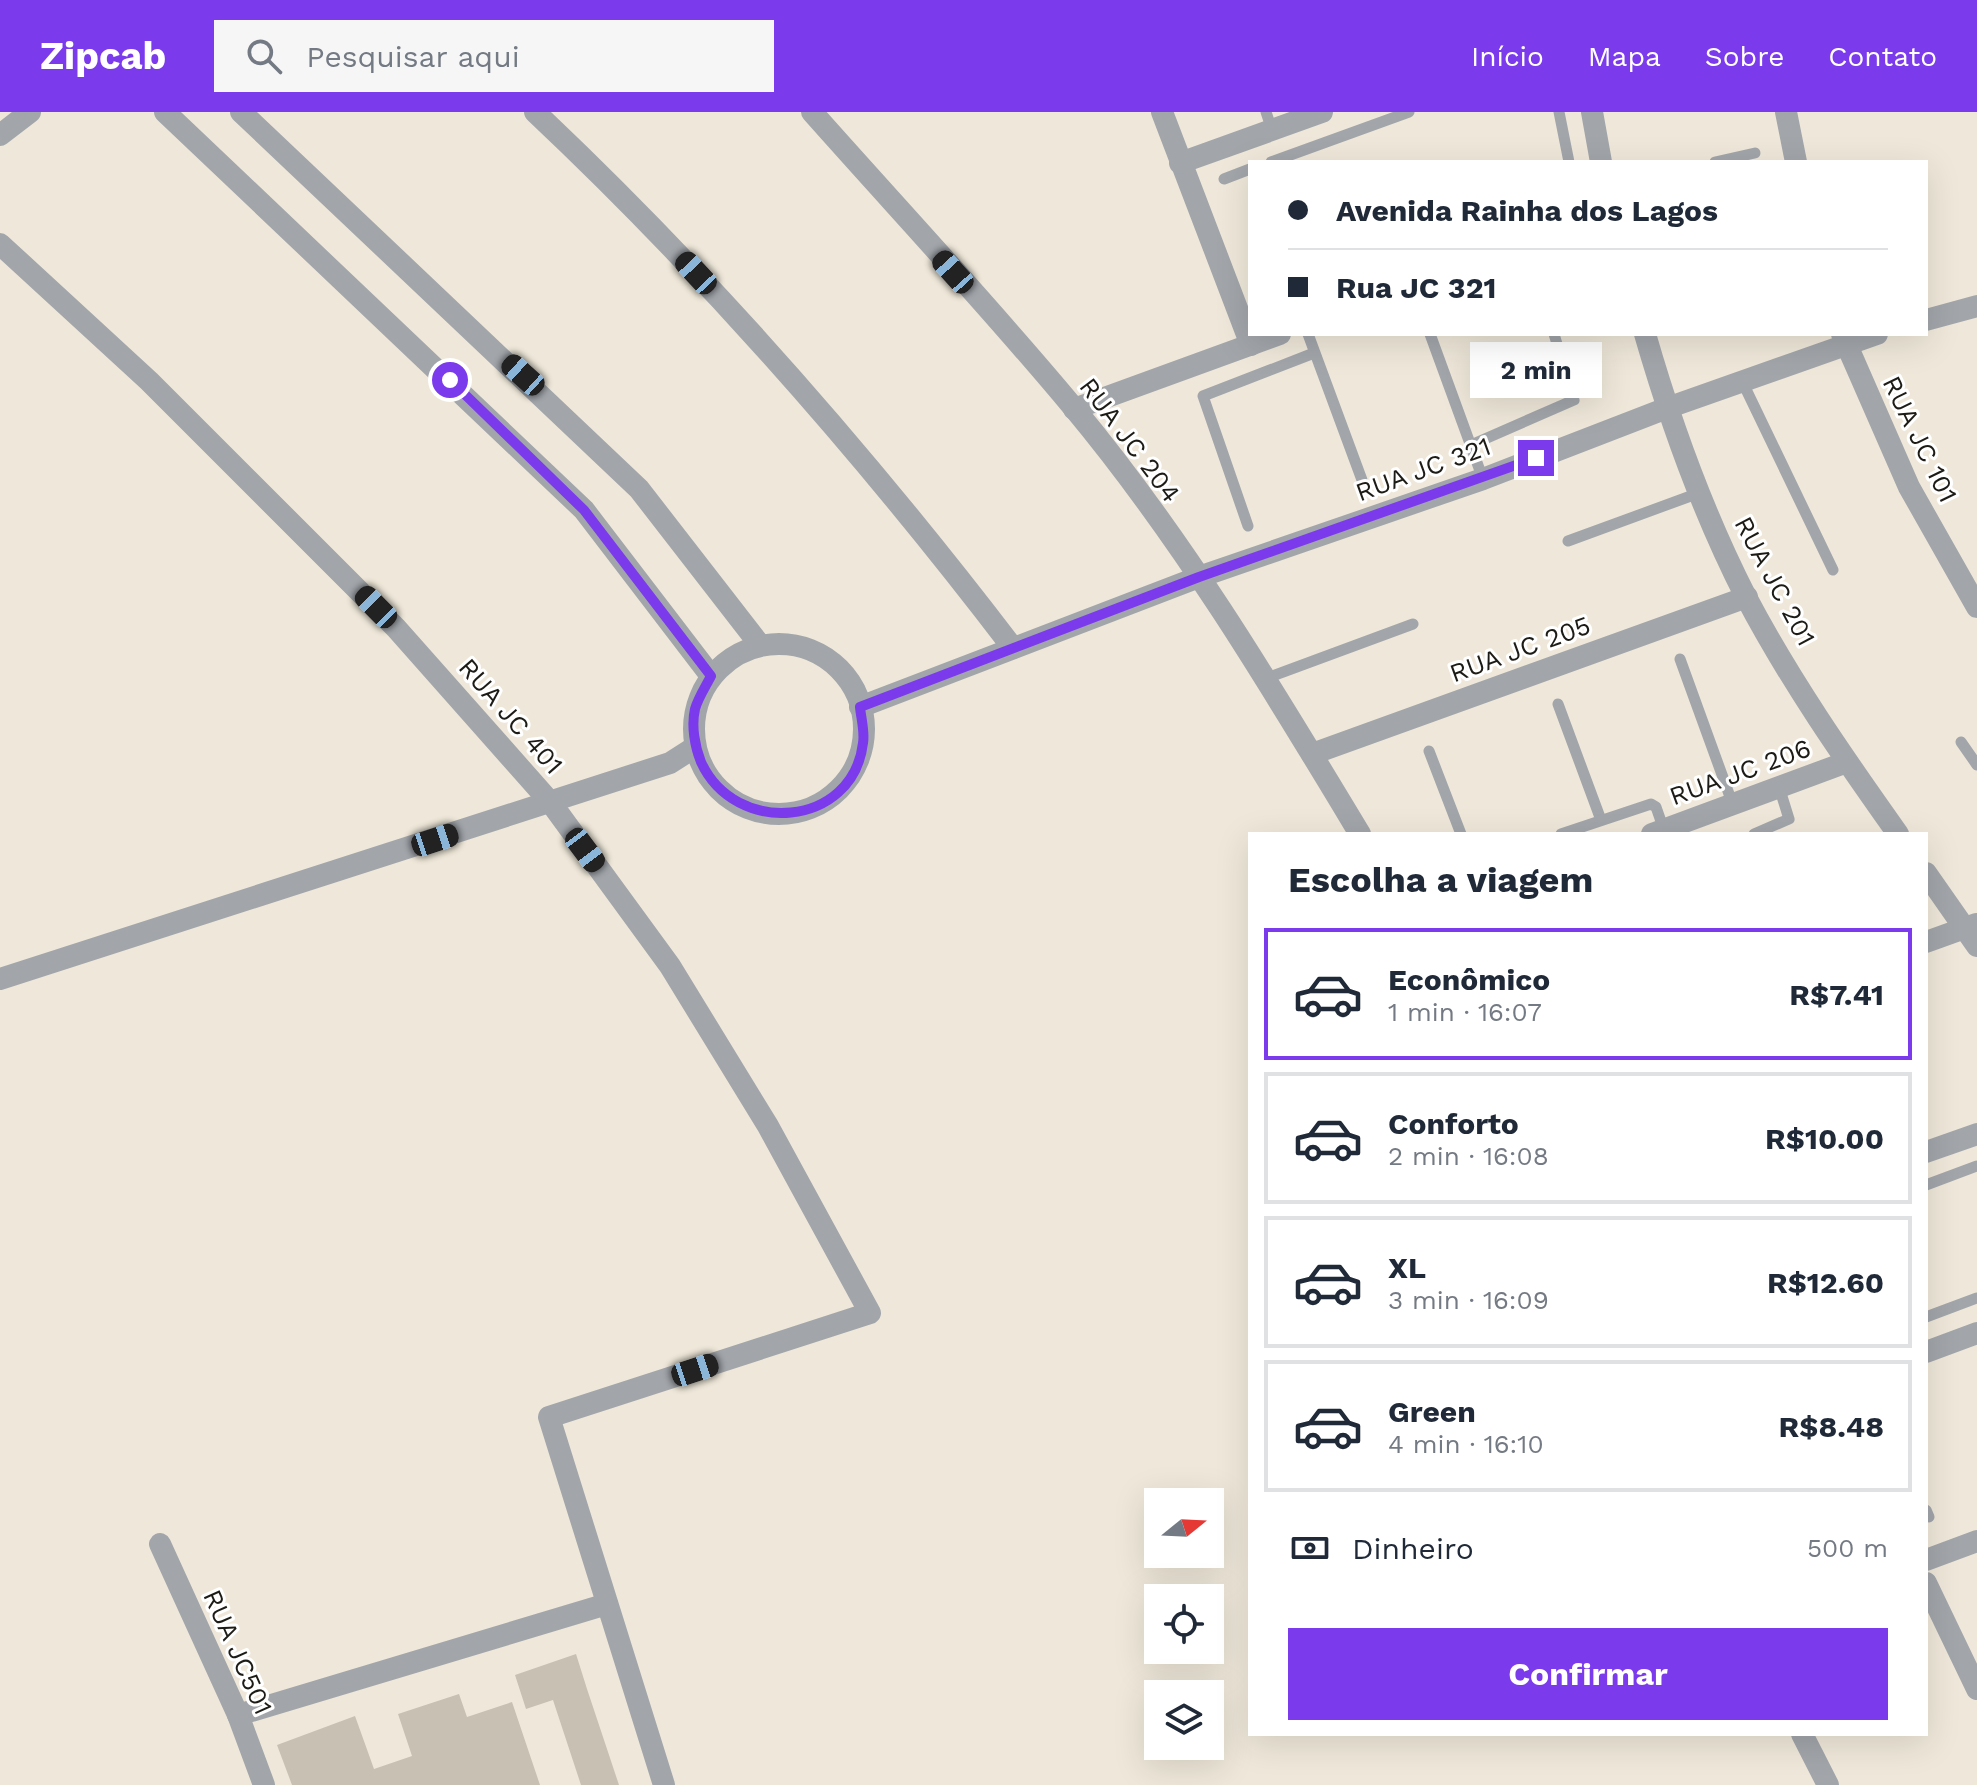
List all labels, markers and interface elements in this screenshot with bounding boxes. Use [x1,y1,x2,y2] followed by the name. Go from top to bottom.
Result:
[214,20,774,92] search box
[40,34,166,78] text: Zipcab
[242,34,286,78] icon: search
[306,39,520,74] text: Pesquisar aqui
[1471,40,1544,73] text: Início
[1588,40,1661,73] text: Mapa
[1705,40,1784,73] text: Sobre
[1828,40,1937,73] text: Contato
[1336,193,1718,228] text: Avenida Rainha dos Lagos
[928,246,978,298] car
[671,247,721,299] car
[1336,270,1496,305] text: Rua JC 321
[1470,342,1602,398] callout: 2 min
[497,350,549,400] car
[1500,355,1572,385] text: 2 min
[432,362,468,398] route start
[1877,371,1963,507] street label: RUA JC 101
[1073,372,1187,508] street label: RUA JC 204
[1351,431,1495,507] street label: RUA JC 321
[1518,440,1554,476] route end
[1728,511,1822,651] street label: RUA JC 201
[351,582,401,632] car
[1446,610,1594,688] street label: RUA JC 205
[453,652,569,780] street label: RUA JC 401
[1665,733,1815,811] street label: RUA JC 206
[408,821,462,859] car
[561,824,609,876] car
[1288,859,1593,901] text: Escolha a viagem
[1292,958,1364,1030] icon: car
[1388,962,1550,997] text: Econômico
[1789,977,1884,1012] text: R$7.41
[1388,997,1542,1027] text: 1 min · 16:07
[1292,1102,1364,1174] icon: car
[1388,1106,1519,1141] text: Conforto
[1765,1121,1884,1156] text: R$10.00
[1388,1141,1549,1171] text: 2 min · 16:08
[1292,1246,1364,1318] icon: car
[1388,1250,1426,1285] text: XL
[1767,1265,1884,1300] text: R$12.60
[1388,1285,1549,1315] text: 3 min · 16:09
[668,1351,722,1389] car
[1292,1390,1364,1462] icon: car
[1388,1394,1476,1429] text: Green
[1779,1409,1884,1444] text: R$8.48
[1388,1429,1544,1459] text: 4 min · 16:10
[1144,1488,1224,1568] north arrow
[1144,1488,1224,1760] map controls
[1288,1526,1332,1570] icon: cash
[1352,1531,1474,1566] text: Dinheiro
[1807,1533,1888,1563] text: 500 m
[1144,1584,1224,1664] button: locate
[197,1585,279,1719] street label: RUA JC501
[1288,1628,1888,1720] button: Confirmar
[1144,1680,1224,1760] button: layers

